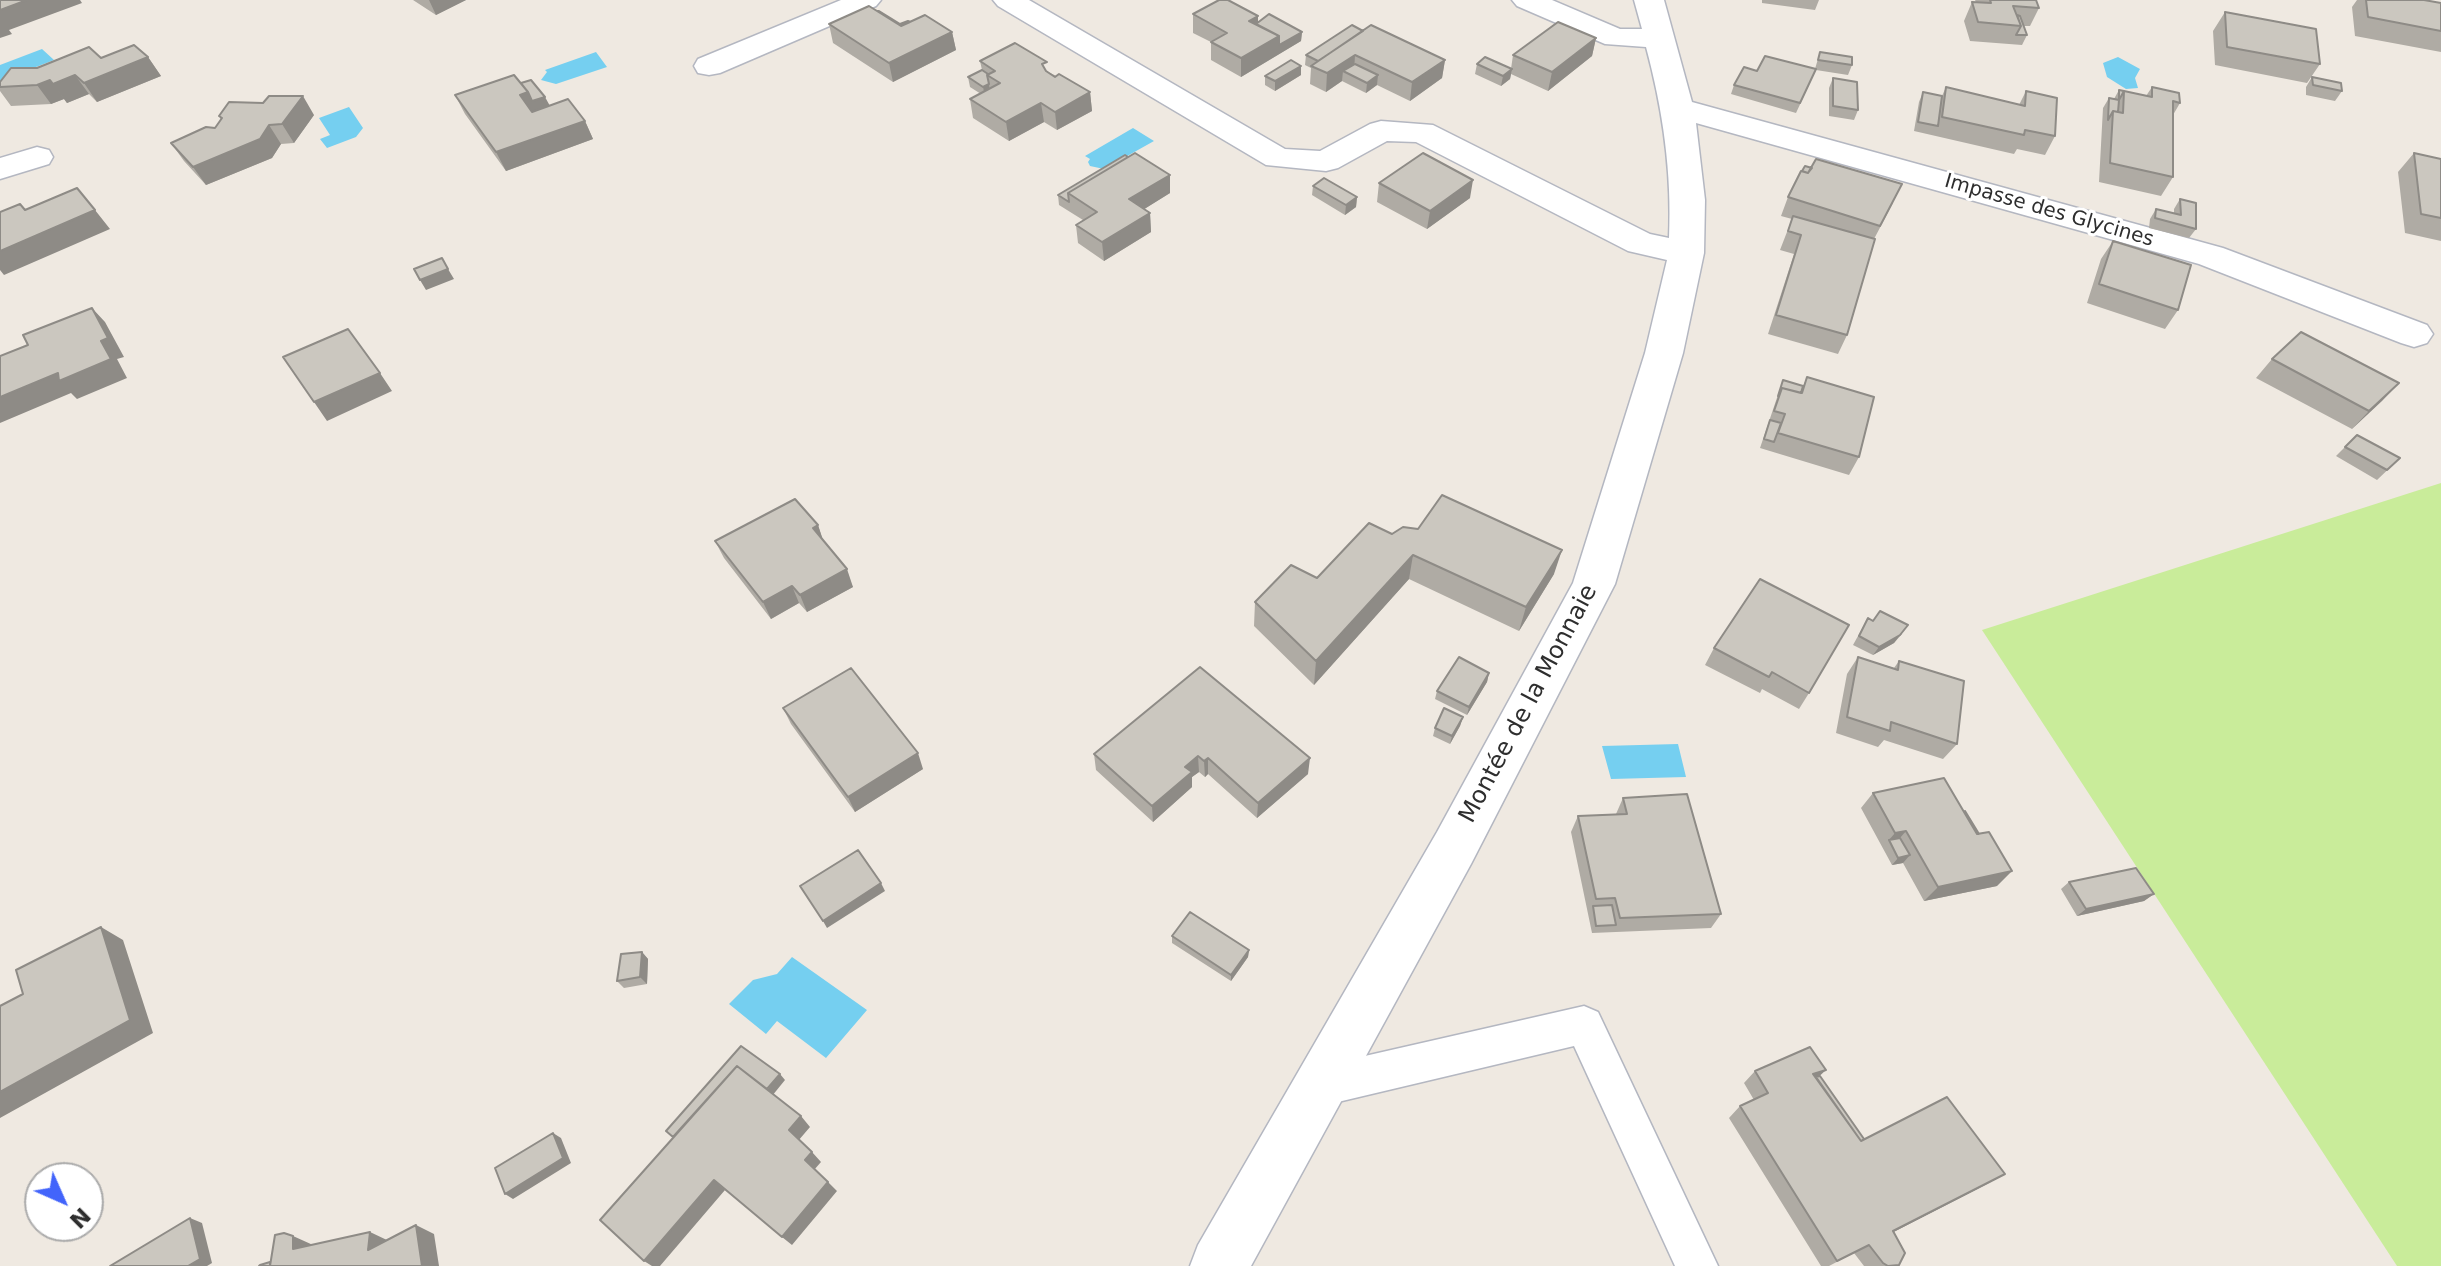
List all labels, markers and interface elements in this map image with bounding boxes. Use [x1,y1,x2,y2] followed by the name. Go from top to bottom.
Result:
[1942,170,2156,252] street label: Impasse des Glycines
[1454,580,1604,828] street label: Montée de la Monnaie
[24,1162,104,1242] north arrow
[65,1203,95,1233] text: N

